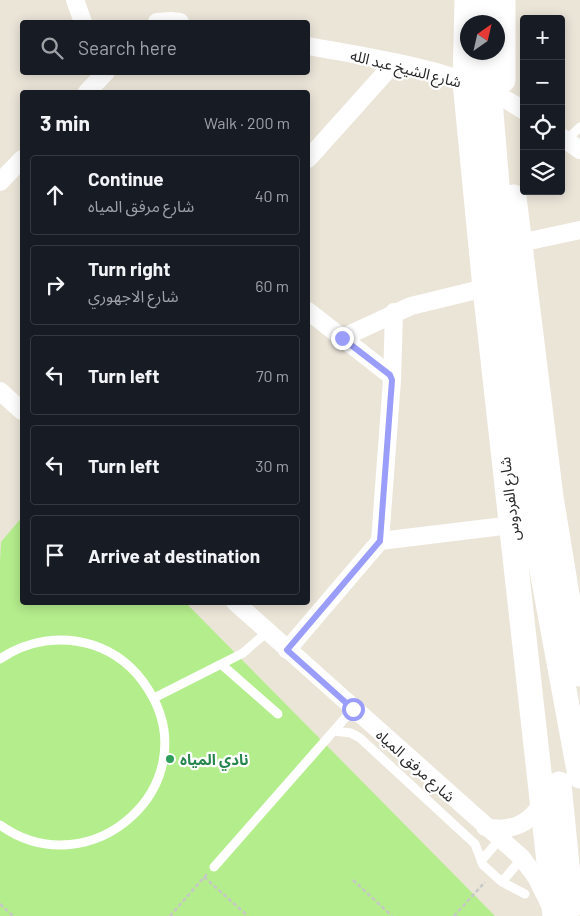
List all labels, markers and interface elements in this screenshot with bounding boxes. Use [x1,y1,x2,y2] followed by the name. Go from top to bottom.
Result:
[460,15,505,60] north arrow
[520,15,565,195] map controls
[520,15,565,60] button: +
[20,20,310,75] search box
[38,34,66,62] icon: search
[78,36,177,59] text: Search here
[348,46,464,94] street label: شارع الشيخ عبد الله
[520,60,565,105] button: −
[520,105,565,150] button: locate
[40,110,90,135] text: 3 min
[204,113,290,132] text: Walk · 200 m
[520,150,565,195] button: layers
[88,167,164,190] text: Continue
[41,181,69,209] icon: ahead
[255,186,289,205] text: 40 m
[88,196,194,215] text: شارع مرفق المياه
[88,257,170,280] text: Turn right
[41,271,69,299] icon: right
[255,276,289,295] text: 60 m
[88,286,179,305] text: شارع الاجهوري
[331,327,354,350] route end
[41,361,69,389] icon: left
[88,364,159,387] text: Turn left
[256,366,289,385] text: 70 m
[41,451,69,479] icon: left
[88,454,159,477] text: Turn left
[495,455,527,542] street label: شارع الفردوس
[255,456,289,475] text: 30 m
[41,541,69,569] icon: arrive
[88,544,260,567] text: Arrive at destination
[342,698,365,721] route start
[370,725,459,808] street label: شارع مرفق المياه
[180,750,248,771] place label: نادي المياه
[164,753,176,765] marker: نادي المياه

